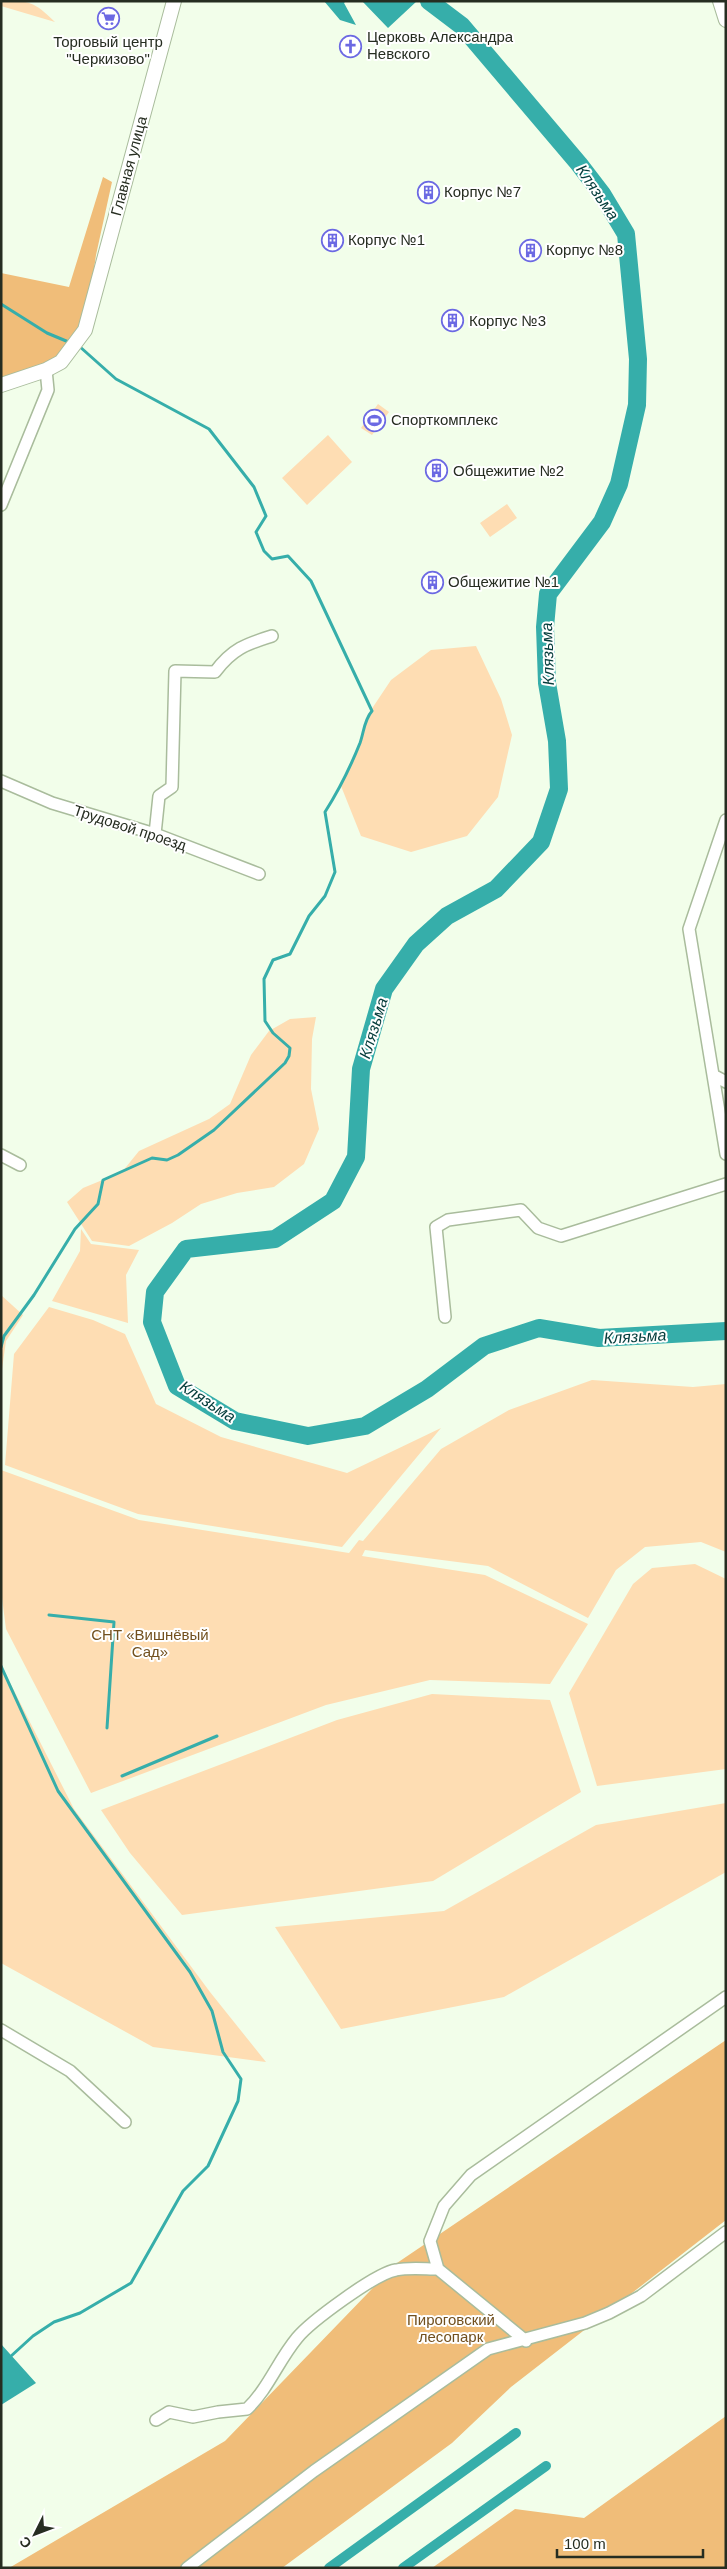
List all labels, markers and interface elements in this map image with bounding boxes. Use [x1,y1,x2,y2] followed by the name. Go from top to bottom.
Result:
[96,7,120,31] supermarket icon: Торговый центр "Черкизово"
[367,28,514,62] place label: Церковь Александра Невского
[53,33,163,67] place label: Торговый центр "Черкизово"
[339,34,363,58] church icon: Церковь Александра Невского
[107,114,150,218] street label: Главная улица
[573,162,622,223] water label: Клязьма
[416,180,440,204] building icon: Корпус №7
[444,183,521,200] place label: Корпус №7
[320,228,344,252] building icon: Корпус №1
[348,231,425,248] place label: Корпус №1
[518,238,542,262] building icon: Корпус №8
[546,241,623,258] place label: Корпус №8
[441,309,465,333] building icon: Корпус №3
[469,312,546,329] place label: Корпус №3
[363,408,387,432] sports icon: Спорткомплекс
[391,411,499,428] place label: Спорткомплекс
[425,459,449,483] building icon: Общежитие №2
[453,462,564,479] place label: Общежитие №2
[420,570,444,594] building icon: Общежитие №1
[448,573,559,590] place label: Общежитие №1
[538,622,557,686] water label: Клязьма
[72,801,189,854] street label: Трудовой проезд
[356,996,391,1061] water label: Клязьма
[603,1326,667,1347] water label: Клязьма
[177,1377,239,1426] water label: Клязьма
[91,1626,209,1660] park label: СНТ «Вишнёвый Сад»
[407,2311,495,2345] park label: Пироговский лесопарк
[10,2509,60,2559] north arrow
[557,2526,703,2558] scale bar
[16,2534,35,2552] text: С
[564,2535,606,2552] text: 100 m

